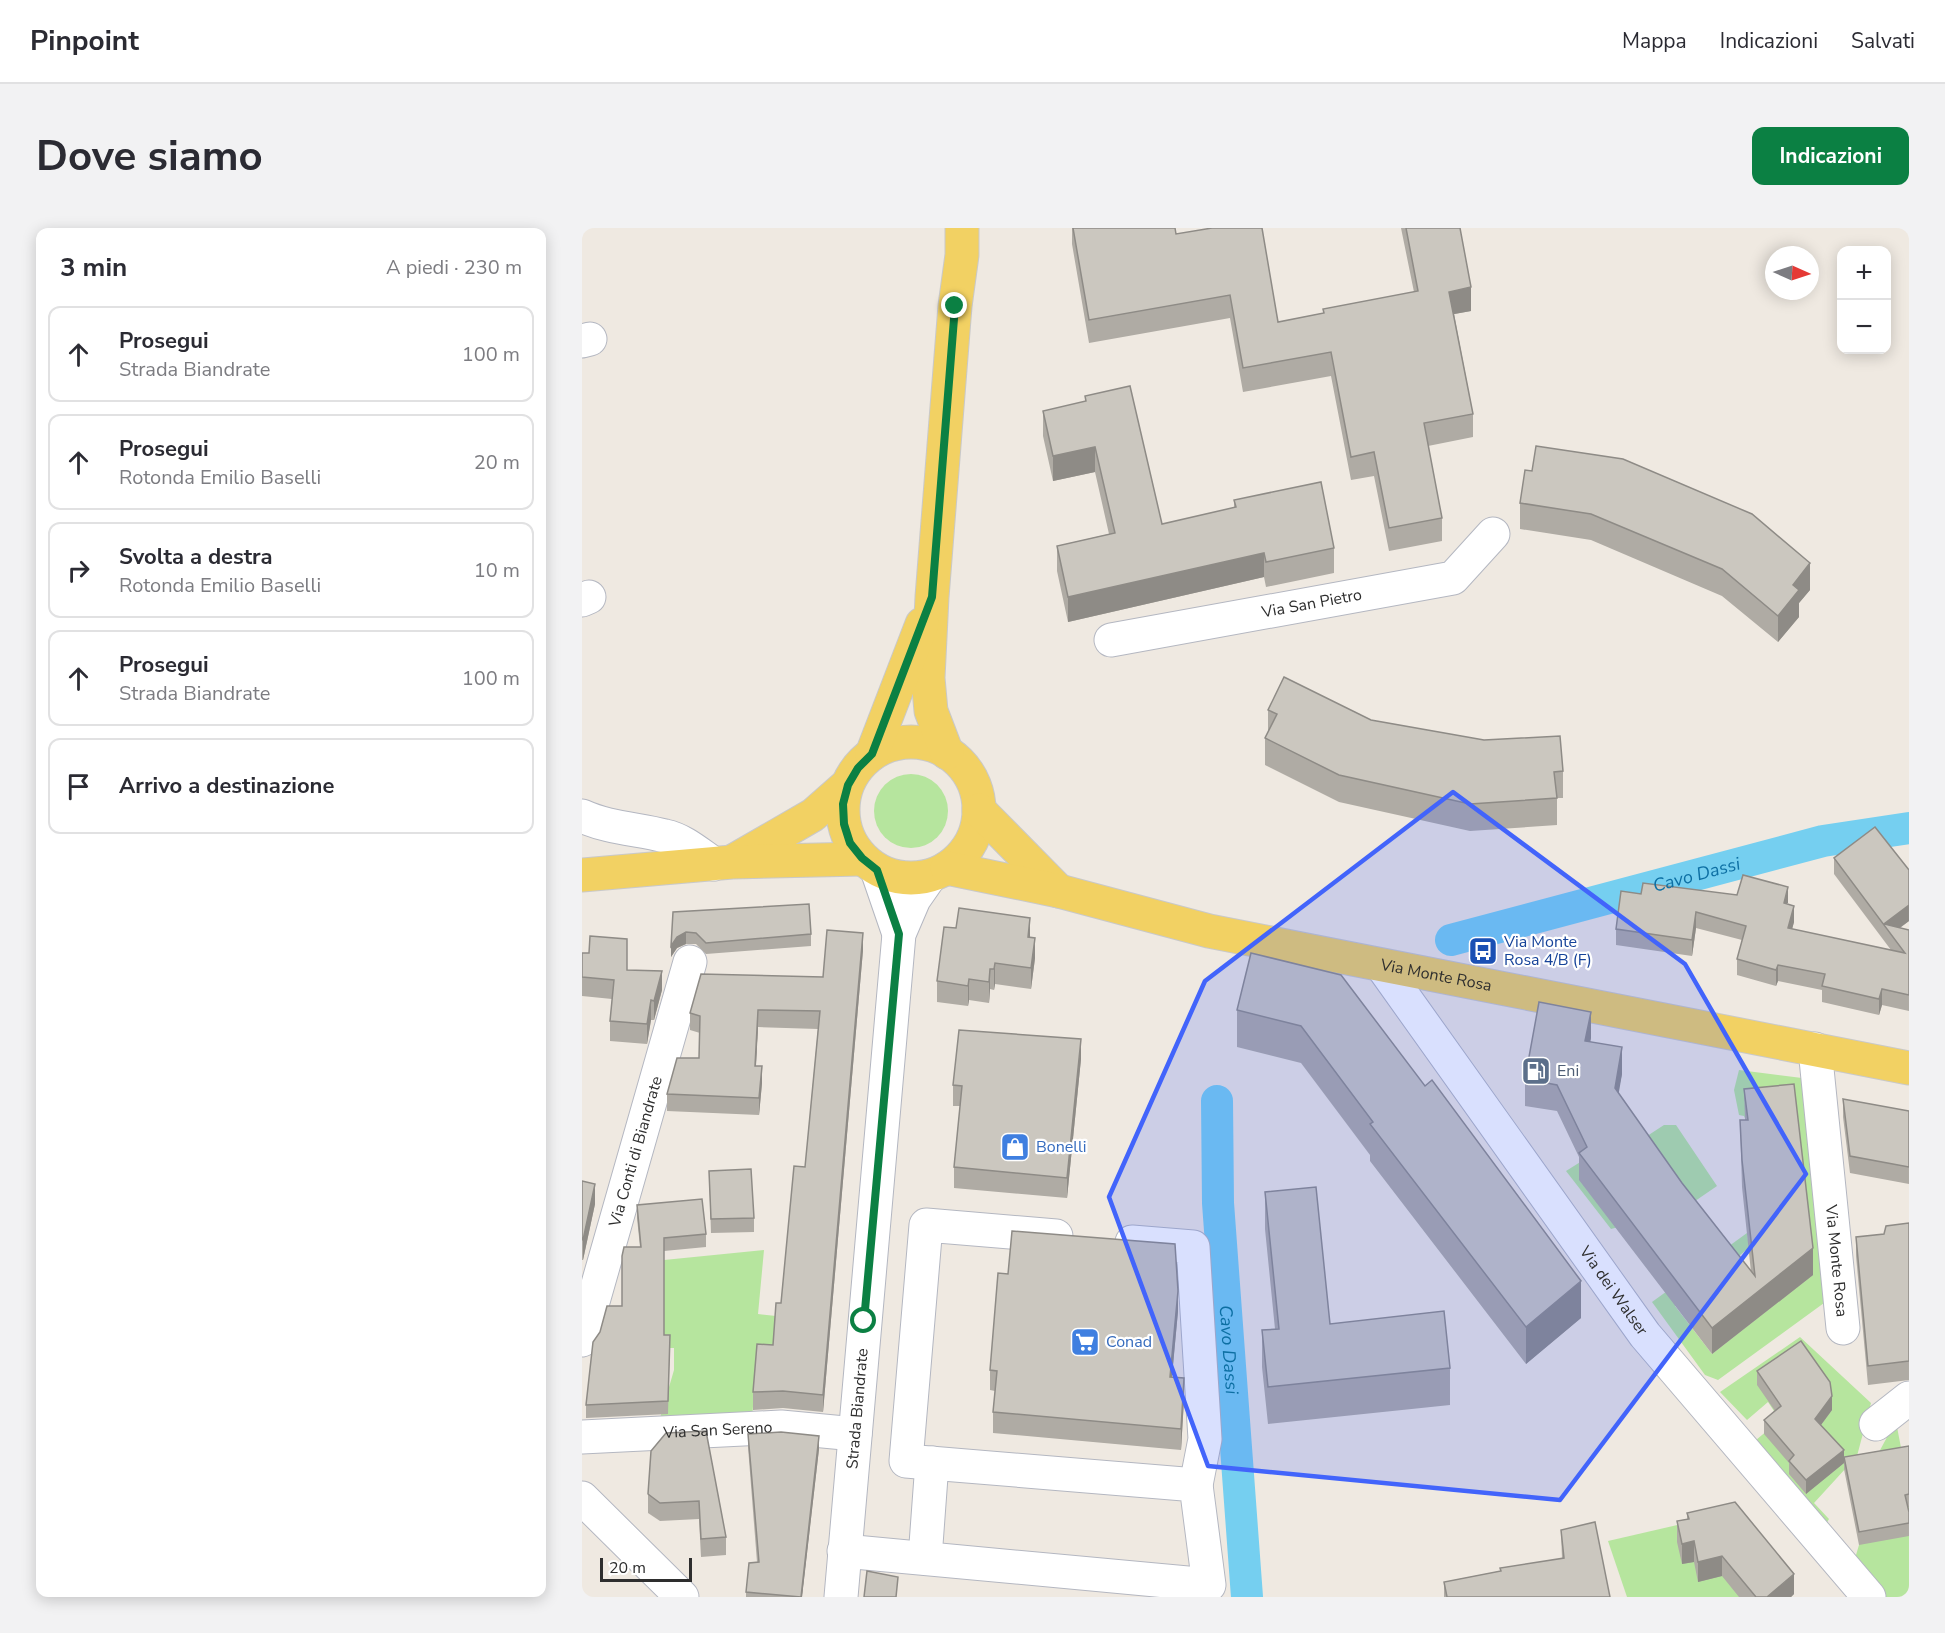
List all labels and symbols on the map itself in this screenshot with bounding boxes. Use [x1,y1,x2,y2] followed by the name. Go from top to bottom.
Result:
[1765,246,1819,300] north arrow
[941,292,967,318] route end
[1259,584,1364,624] street label: Via San Pietro
[1650,851,1744,898] water label: Cavo Dassi
[1503,931,1592,971] place label: Via Monte Rosa 4/B (F)
[1467,935,1499,967] bus stop icon: Via Monte Rosa 4/B (F)
[1378,954,1494,997] street label: Via Monte Rosa
[1520,1055,1552,1087] fuel station icon: Eni
[1557,1060,1579,1082] place label: Eni
[604,1074,668,1230] street label: Via Conti di Biandrate
[999,1131,1031,1163] shop icon: Bonelli
[1036,1136,1087,1158] place label: Bonelli
[1820,1203,1853,1318] street label: Via Monte Rosa
[1574,1241,1653,1340] street label: Via dei Walser
[1214,1304,1244,1396] water label: Cavo Dassi
[850,1307,876,1333] route start
[1069,1326,1101,1358] supermarket icon: Conad
[1106,1331,1152,1353] place label: Conad
[841,1347,874,1470] street label: Strada Biandrate
[662,1416,773,1444] street label: Via San Sereno
[600,1555,692,1582] scale bar

